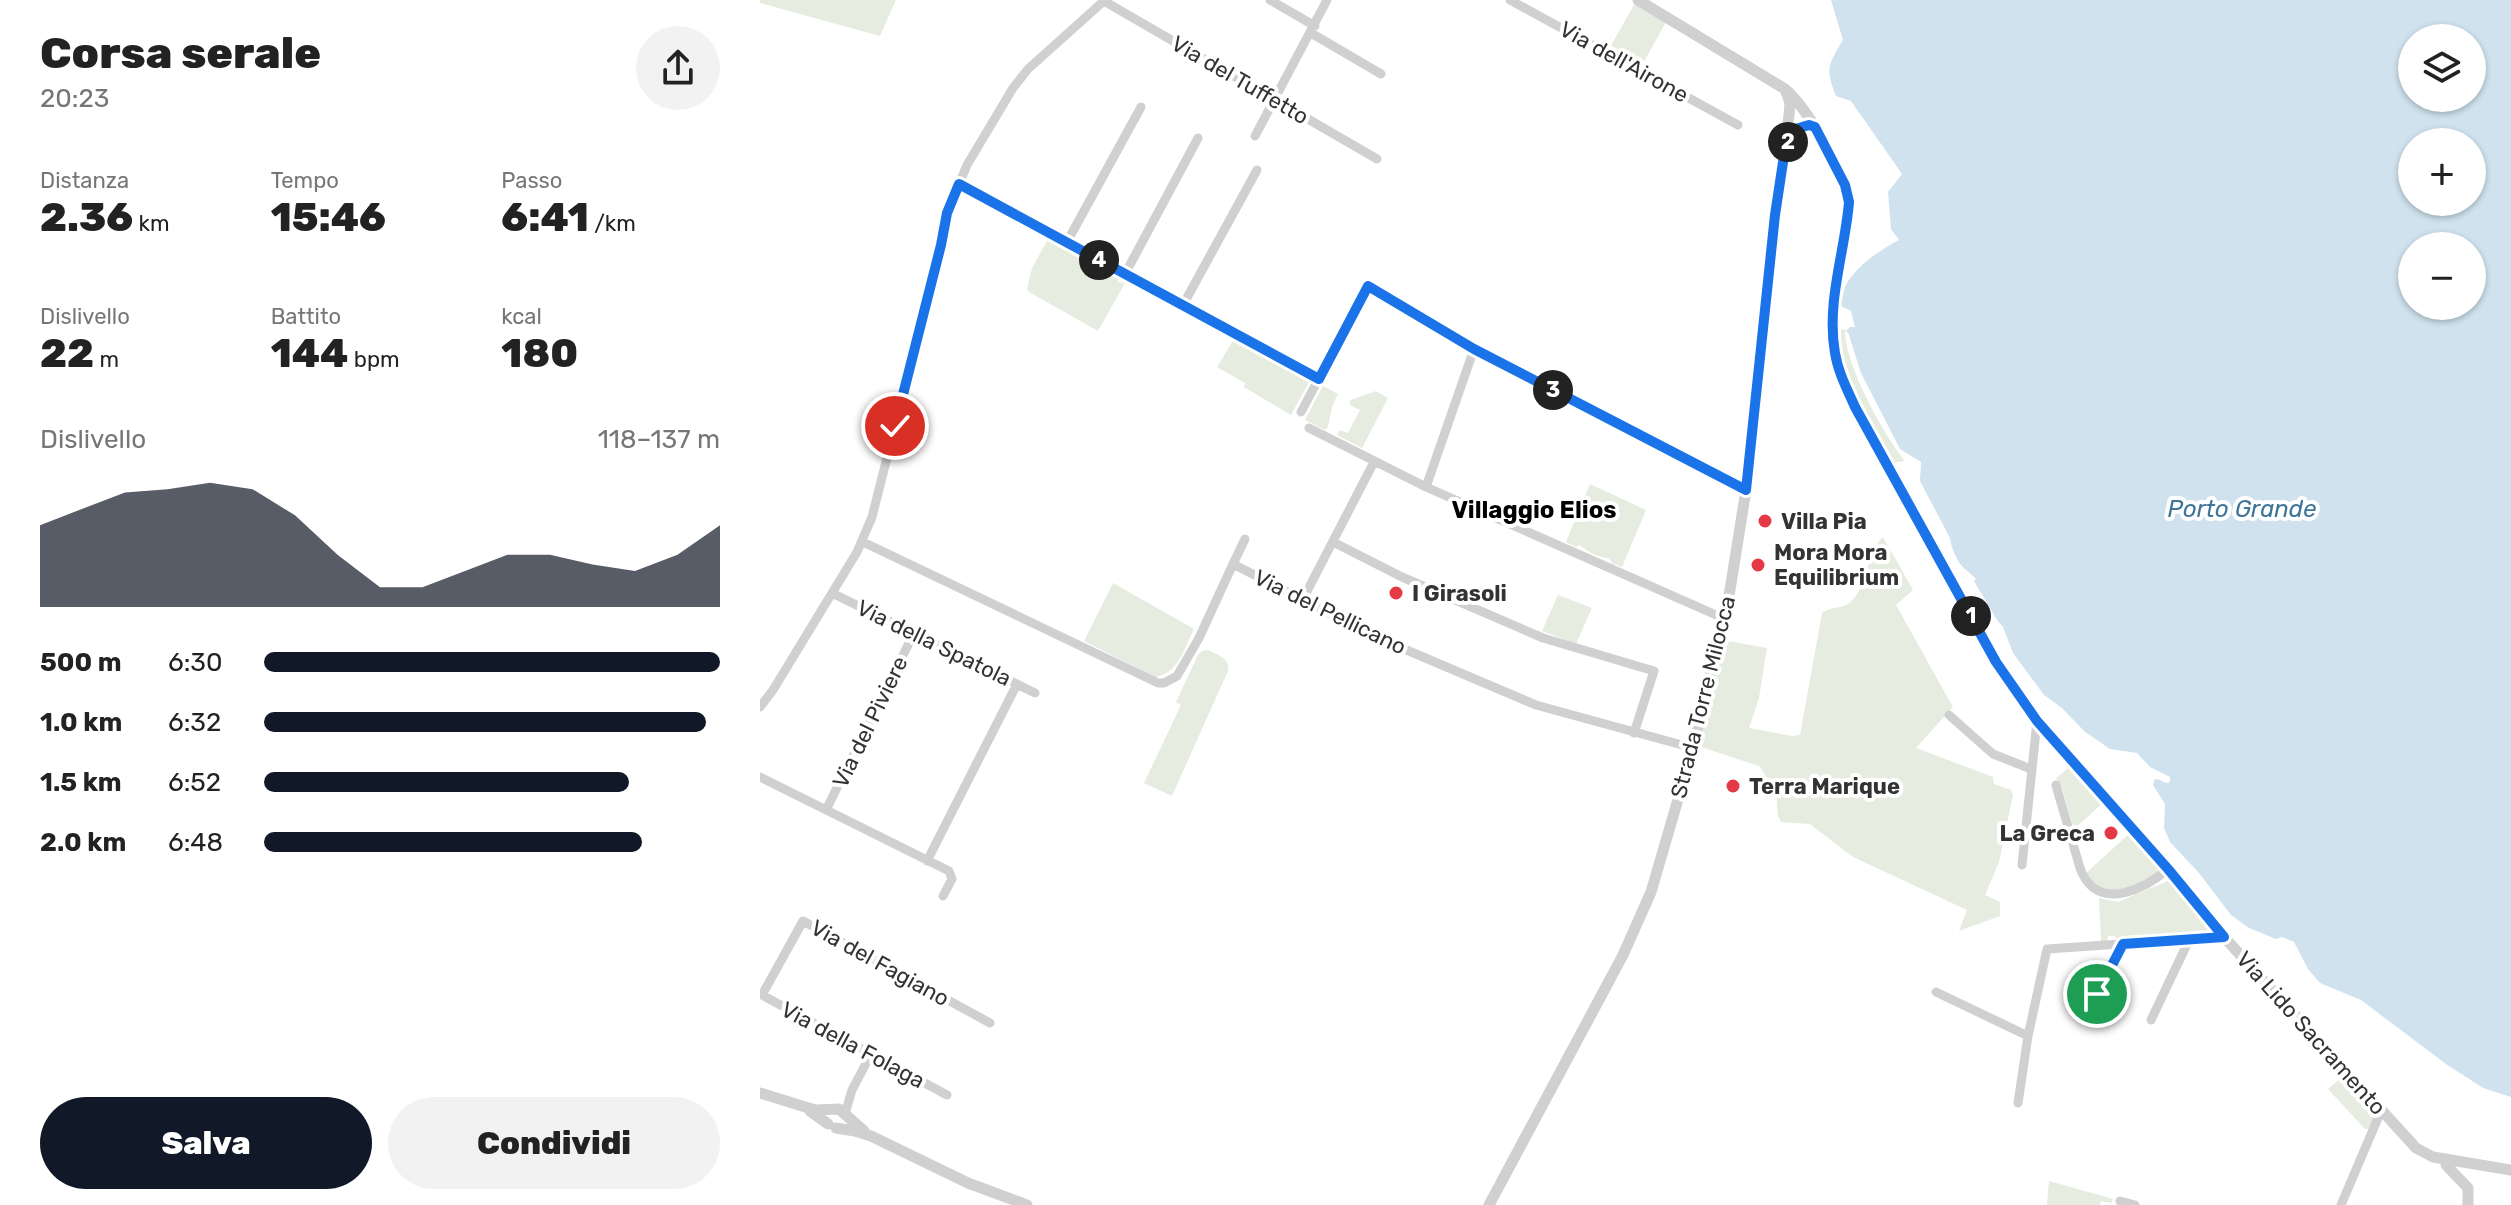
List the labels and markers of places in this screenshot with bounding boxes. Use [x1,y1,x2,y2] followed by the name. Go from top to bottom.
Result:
[1768,122,1808,162] pin: 2
[1079,240,1119,280] pin: 4
[1533,370,1573,410] pin: 3
[861,392,929,460] pin
[1781,508,1867,535] place label: Villa Pia
[1756,512,1774,530] marker: Villa Pia
[1774,539,1899,591] place label: Mora Mora Equilibrium
[1749,556,1767,574] marker: Mora Mora Equilibrium
[1412,580,1507,607] place label: I Girasoli
[1387,584,1405,602] marker: I Girasoli
[1951,596,1991,636] pin: 1
[1749,773,1900,800] place label: Terra Marique
[1724,777,1742,795] marker: Terra Marique
[1999,820,2095,847] place label: La Greca
[2102,824,2120,842] marker: La Greca
[2063,960,2131,1028] pin

